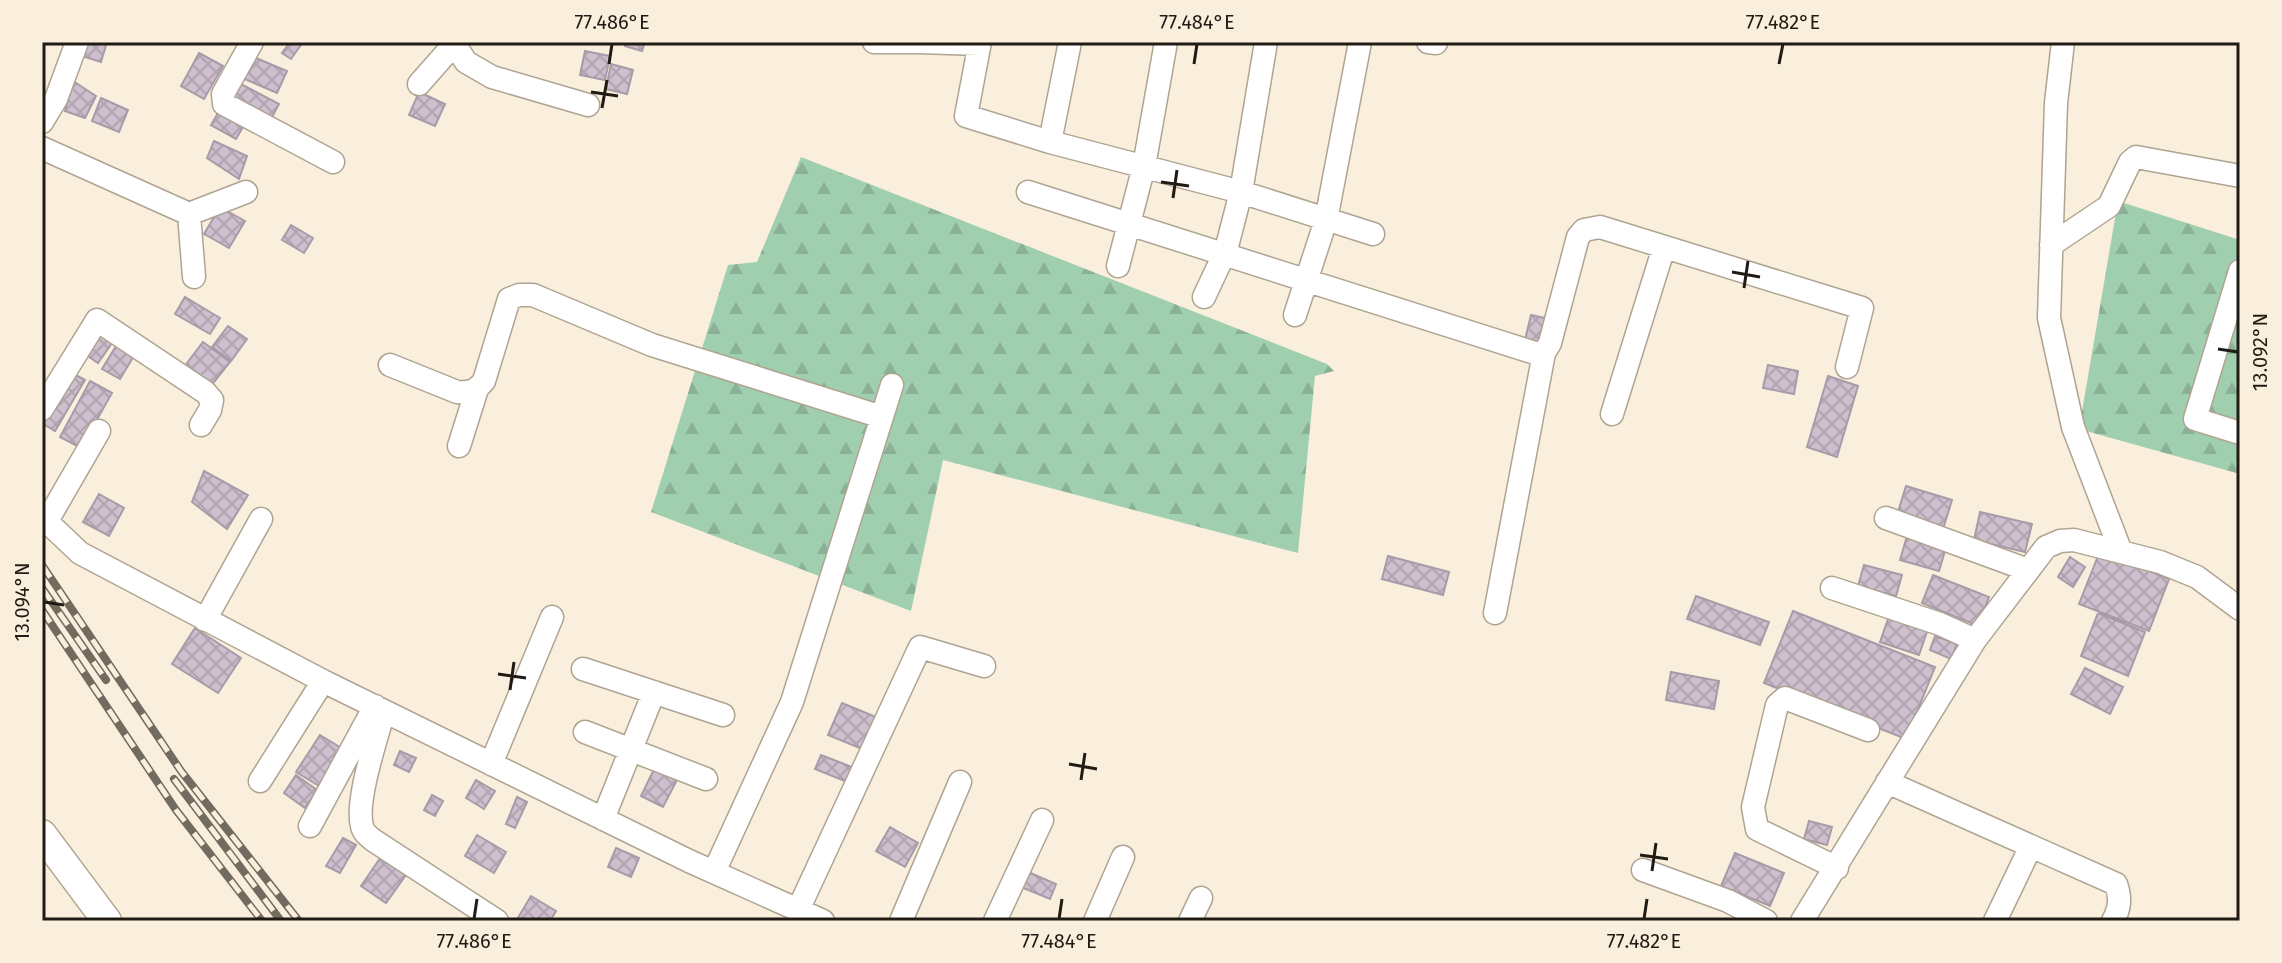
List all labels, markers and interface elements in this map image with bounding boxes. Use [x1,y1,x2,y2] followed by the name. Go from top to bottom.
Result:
[574,10,650,34] text: 77.486°E
[1159,10,1235,34] text: 77.484°E
[1746,10,1820,34] text: 77.482°E
[2248,313,2272,391] text: 13.092°N
[10,562,34,642] text: 13.094°N
[436,929,512,953] text: 77.486°E
[1021,929,1097,953] text: 77.484°E
[1607,929,1681,953] text: 77.482°E

